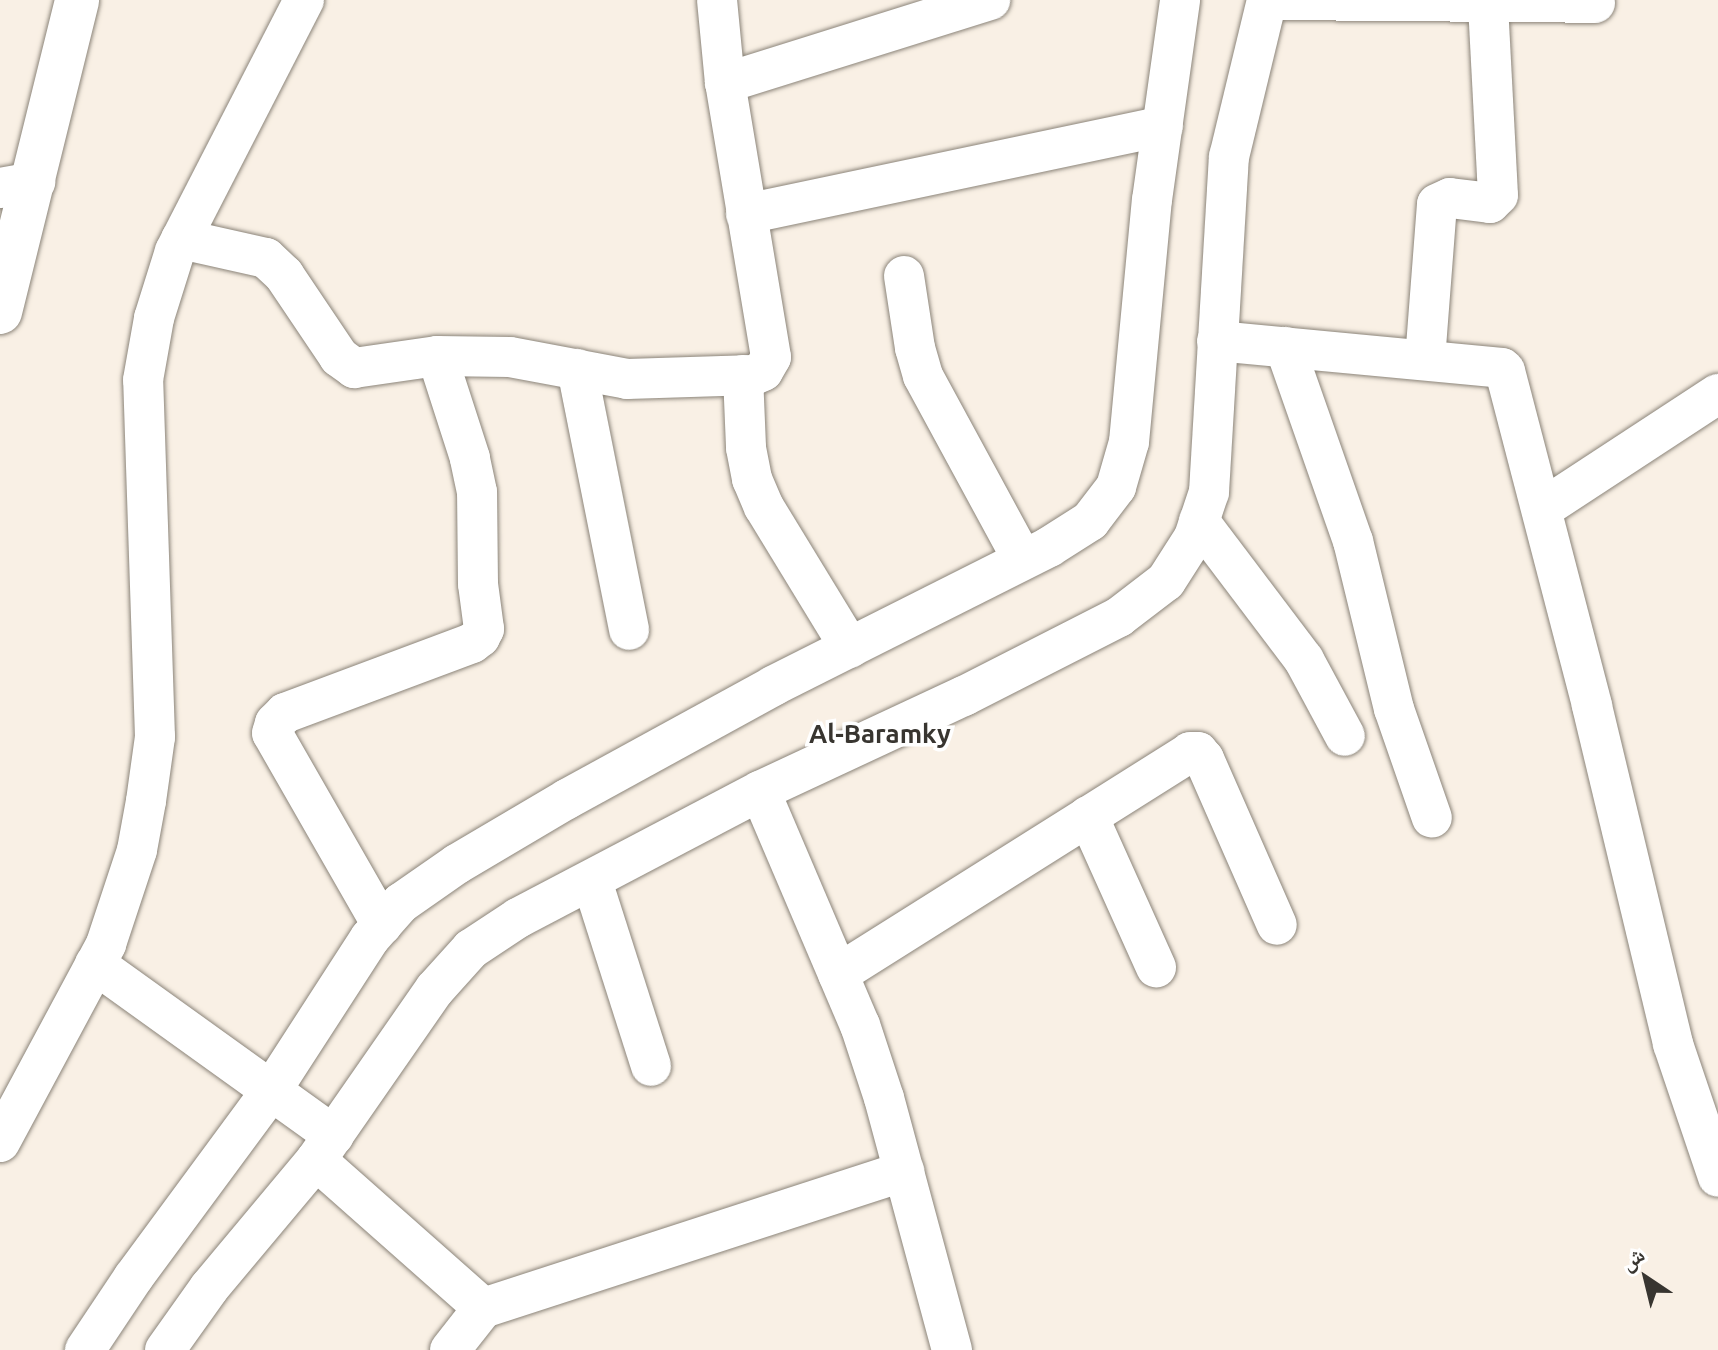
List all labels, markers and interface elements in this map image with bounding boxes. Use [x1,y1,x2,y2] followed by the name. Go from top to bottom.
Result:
[809,718,951,750] district label: Al-Baramky
[1606,1238,1686,1318] north arrow
[1615,1241,1649,1275] text: ش

